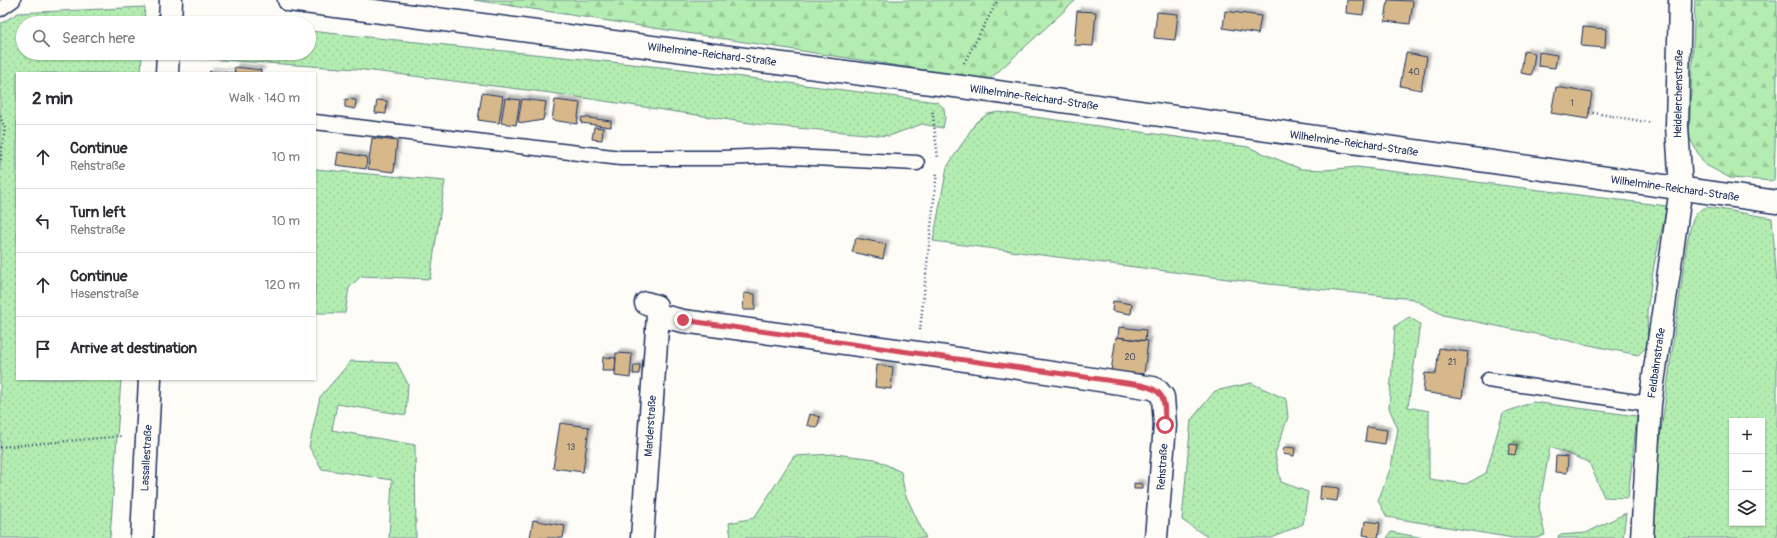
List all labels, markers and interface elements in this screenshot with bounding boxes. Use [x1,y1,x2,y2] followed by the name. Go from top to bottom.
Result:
[16,16,316,60] search box
[30,27,52,49] icon: search
[62,29,135,48] text: Search here
[647,40,778,69] street label: Wilhelmine-Reichard-Straße
[1671,49,1686,138] street label: Heidelerchenstraße
[1408,67,1420,78] house number: 40
[969,82,1100,113] street label: Wilhelmine-Reichard-Straße
[32,88,73,109] text: 2 min
[229,90,300,106] text: Walk · 140 m
[1570,98,1574,109] house number: 1
[1289,128,1420,159] street label: Wilhelmine-Reichard-Straße
[70,139,128,158] text: Continue
[32,146,54,168] icon: ahead
[272,149,300,165] text: 10 m
[70,158,125,174] text: Rehstraße
[1610,173,1741,204] street label: Wilhelmine-Reichard-Straße
[70,203,126,222] text: Turn left
[32,210,54,232] icon: left
[272,213,300,229] text: 10 m
[70,222,125,238] text: Rehstraße
[70,267,128,286] text: Continue
[32,274,54,296] icon: ahead
[264,277,300,293] text: 120 m
[70,286,139,302] text: Hasenstraße
[674,311,692,329] route end
[1645,326,1668,399] street label: Feldbahnstraße
[32,338,54,360] icon: arrive
[70,339,197,358] text: Arrive at destination
[1124,352,1136,363] house number: 20
[1448,357,1456,368] house number: 21
[642,394,659,457] street label: Marderstraße
[1156,416,1174,434] route start
[1729,418,1765,526] map controls
[1729,418,1765,454] button: +
[138,424,155,492] street label: Lassallestraße
[567,442,575,453] house number: 13
[1154,443,1171,491] street label: Rehstraße
[1729,454,1765,490] button: −
[1729,490,1765,526] button: layers

